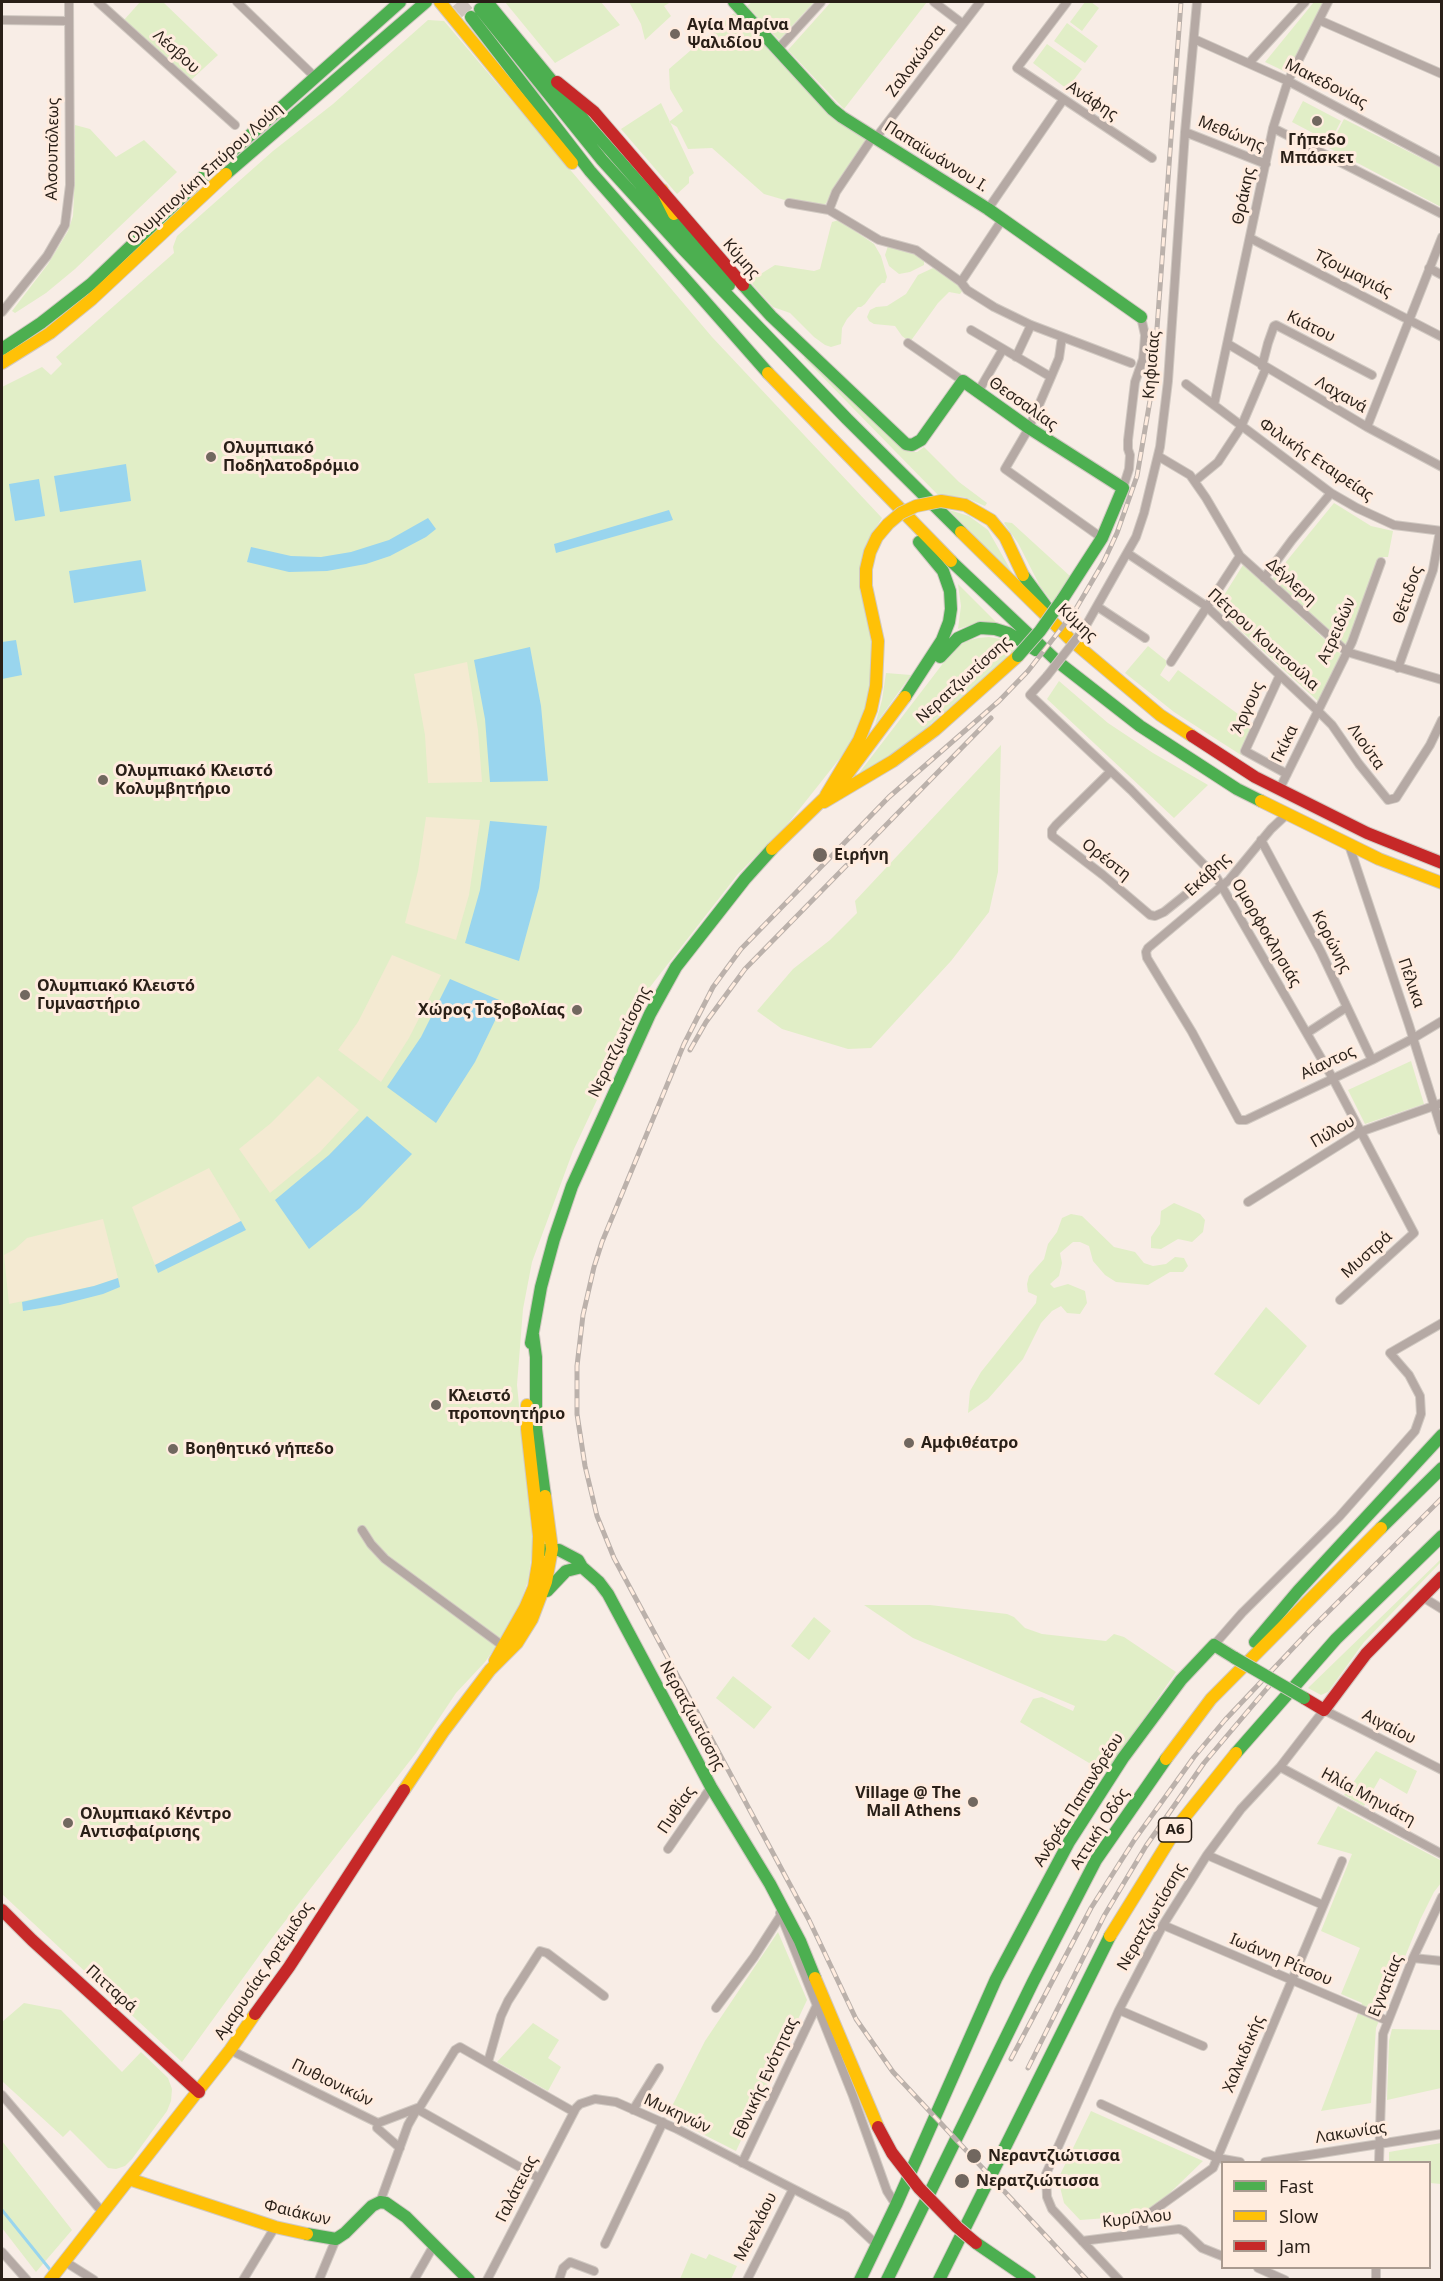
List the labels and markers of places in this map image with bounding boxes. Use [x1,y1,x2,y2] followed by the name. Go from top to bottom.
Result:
[687,15,789,53] place label: Αγία Μαρίνα Ψαλιδίου
[668,27,682,41] marker: Αγία Μαρίνα Ψαλιδίου
[1310,114,1324,128] marker: Γήπεδο Μπάσκετ
[1280,130,1354,168] place label: Γήπεδο Μπάσκετ
[223,438,359,476] place label: Ολυμπιακό Ποδηλατοδρόμιο
[204,450,218,464] marker: Ολυμπιακό Ποδηλατοδρόμιο
[115,761,273,799] place label: Ολυμπιακό Κλειστό Κολυμβητήριο
[96,773,110,787] marker: Ολυμπιακό Κλειστό Κολυμβητήριο
[834,845,889,865] place label: Ειρήνη
[811,846,829,864] marker: Ειρήνη
[37,976,195,1014] place label: Ολυμπιακό Κλειστό Γυμναστήριο
[18,988,32,1002] marker: Ολυμπιακό Κλειστό Γυμναστήριο
[418,1000,565,1020] place label: Χώρος Τοξοβολίας
[570,1003,584,1017] marker: Χώρος Τοξοβολίας
[448,1386,565,1424] place label: Κλειστό προπονητήριο
[429,1398,443,1412] marker: Κλειστό προπονητήριο
[921,1433,1018,1453] place label: Αμφιθέατρο
[902,1436,916,1450] marker: Αμφιθέατρο
[185,1439,334,1459] place label: Βοηθητικό γήπεδο
[166,1442,180,1456] marker: Βοηθητικό γήπεδο
[855,1783,961,1821] place label: Village @ The Mall Athens
[966,1795,980,1809] marker: Village @ The Mall Athens
[80,1804,231,1842] place label: Ολυμπιακό Κέντρο Αντισφαίρισης
[61,1816,75,1830] marker: Ολυμπιακό Κέντρο Αντισφαίρισης
[988,2146,1120,2166] place label: Νεραντζιώτισσα
[965,2147,983,2165] marker: Νεραντζιώτισσα
[976,2171,1099,2191] place label: Νερατζιώτισσα
[953,2172,971,2190] marker: Νερατζιώτισσα

